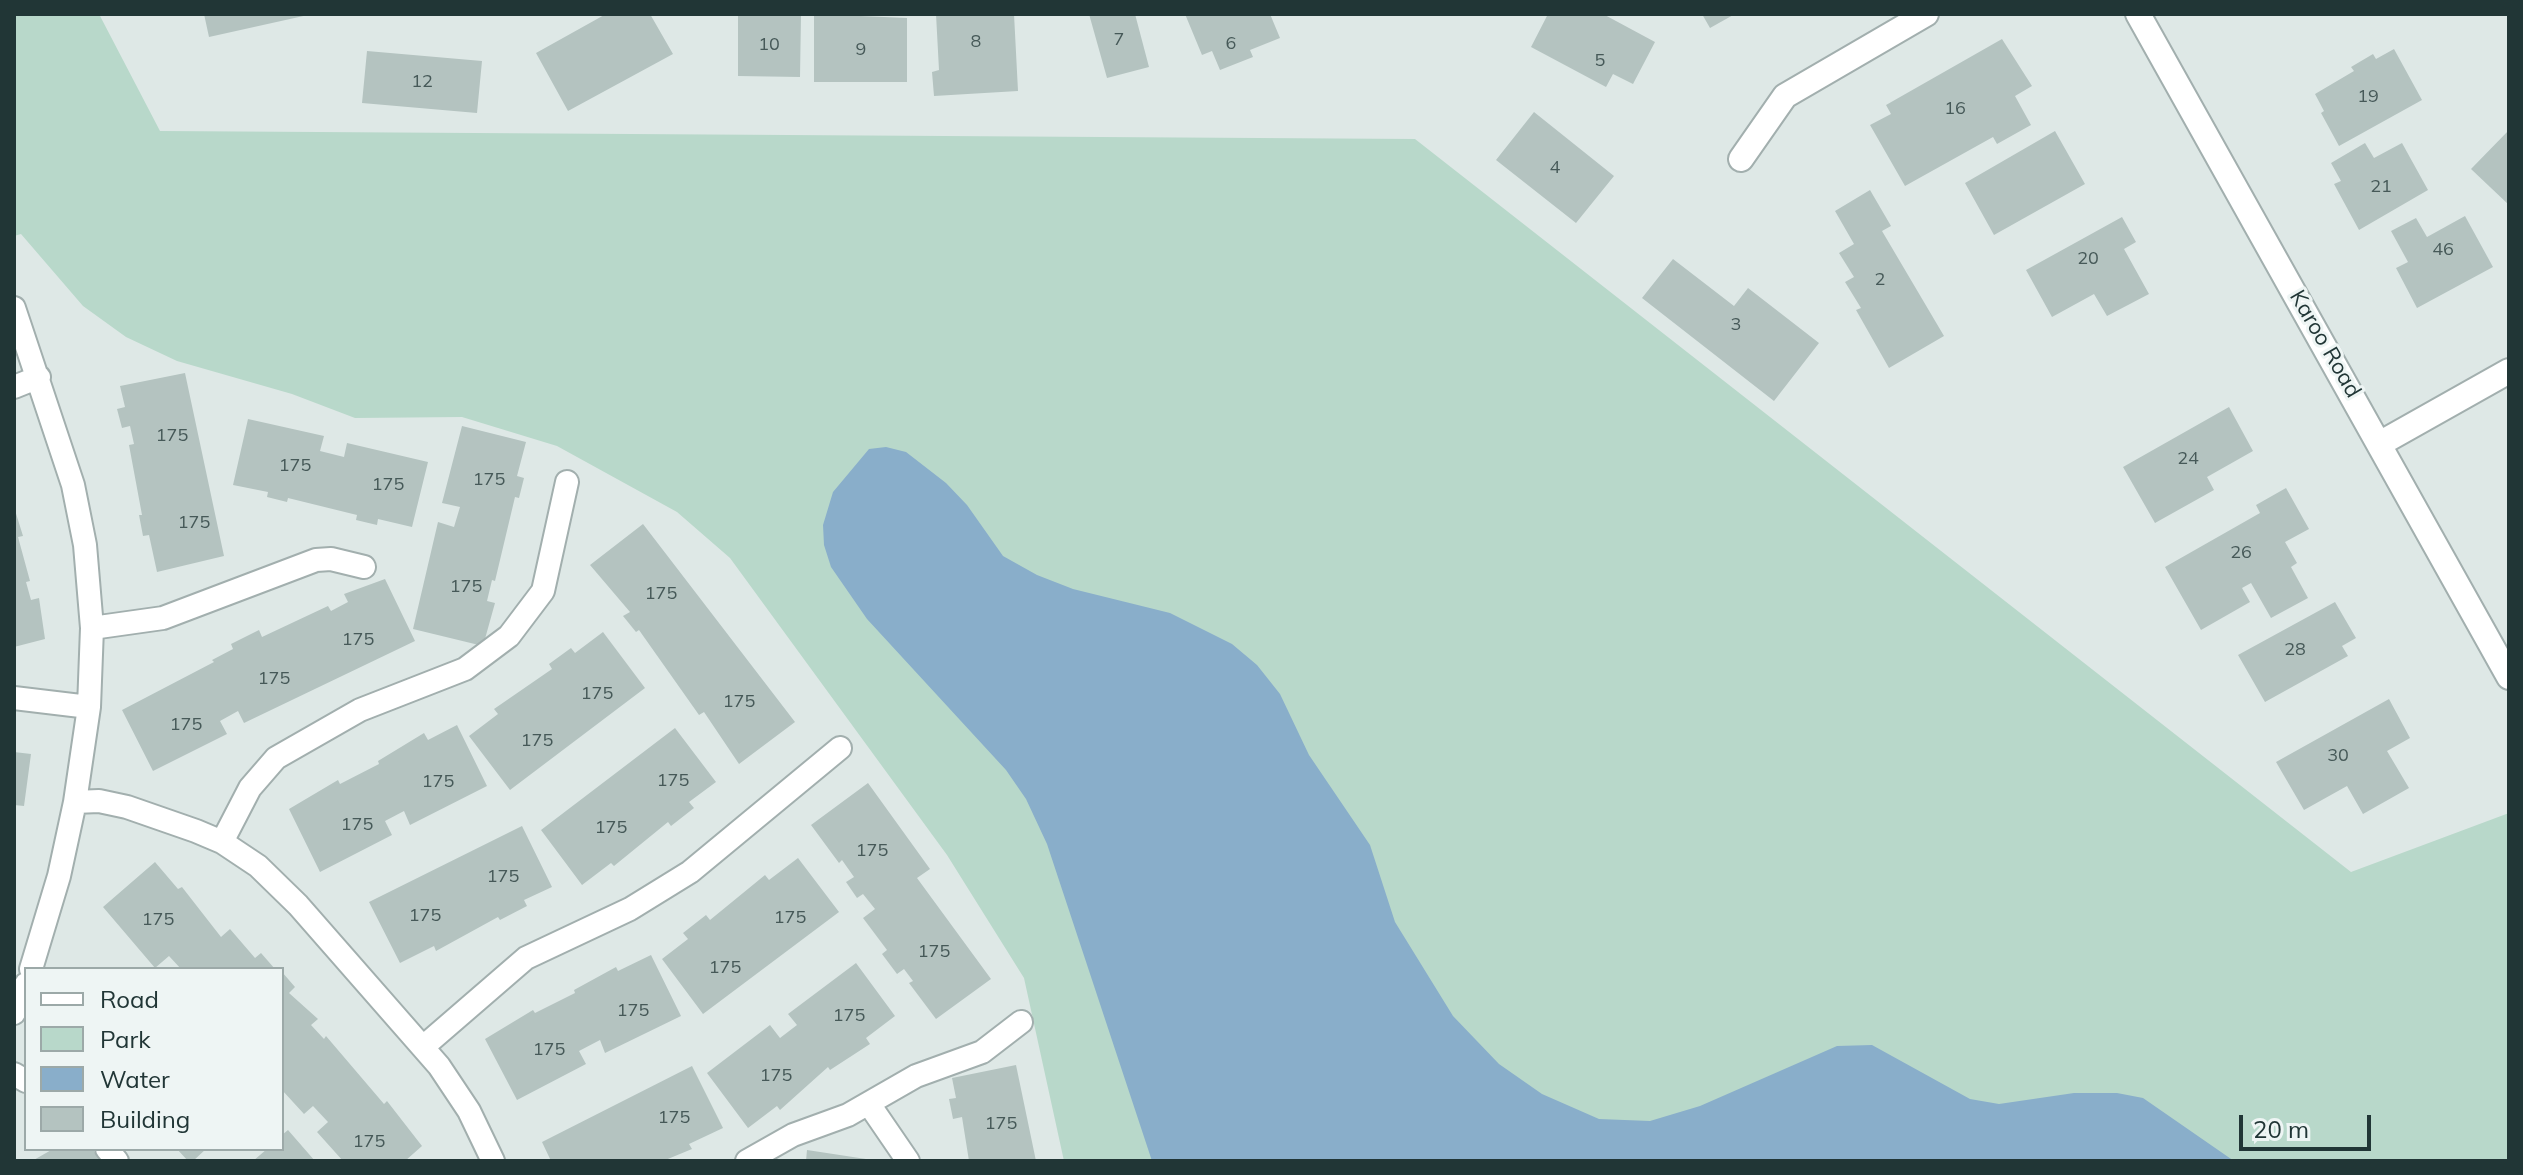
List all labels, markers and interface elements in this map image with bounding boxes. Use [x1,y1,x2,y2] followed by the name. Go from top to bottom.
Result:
[1114,29,1124,51] house number: 7
[971,31,981,53] house number: 8
[1226,33,1236,55] house number: 6
[758,34,780,56] house number: 10
[856,39,866,61] house number: 9
[1595,50,1605,72] house number: 5
[411,71,433,93] house number: 12
[2357,86,2379,108] house number: 19
[1944,98,1966,120] house number: 16
[1550,157,1560,179] house number: 4
[2370,176,2392,198] house number: 21
[2432,239,2454,261] house number: 46
[2077,248,2099,270] house number: 20
[1875,269,1885,291] house number: 2
[2284,286,2366,402] street label: Karoo Road
[1731,314,1741,336] house number: 3
[156,425,188,447] house number: 175
[2177,448,2199,470] house number: 24
[279,455,311,477] house number: 175
[473,469,505,491] house number: 175
[372,474,404,496] house number: 175
[178,512,210,534] house number: 175
[2230,542,2252,564] house number: 26
[450,576,482,598] house number: 175
[645,583,677,605] house number: 175
[342,629,374,651] house number: 175
[2284,639,2306,661] house number: 28
[258,668,290,690] house number: 175
[581,683,613,705] house number: 175
[723,691,755,713] house number: 175
[170,714,202,736] house number: 175
[521,730,553,752] house number: 175
[2327,745,2349,767] house number: 30
[657,770,689,792] house number: 175
[422,771,454,793] house number: 175
[341,814,373,836] house number: 175
[595,817,627,839] house number: 175
[856,840,888,862] house number: 175
[487,866,519,888] house number: 175
[409,905,441,927] house number: 175
[774,907,806,929] house number: 175
[142,909,174,931] house number: 175
[918,941,950,963] house number: 175
[709,957,741,979] house number: 175
[24,967,284,1151] legend
[100,984,159,1014] text: Road
[617,1000,649,1022] house number: 175
[833,1005,865,1027] house number: 175
[100,1024,151,1054] text: Park
[533,1039,565,1061] house number: 175
[100,1064,170,1094] text: Water
[760,1065,792,1087] house number: 175
[2243,1099,2375,1149] scale bar
[100,1104,190,1134] text: Building
[658,1107,690,1129] house number: 175
[985,1113,1017,1135] house number: 175
[2253,1114,2309,1144] text: 20 m
[353,1131,385,1153] house number: 175

